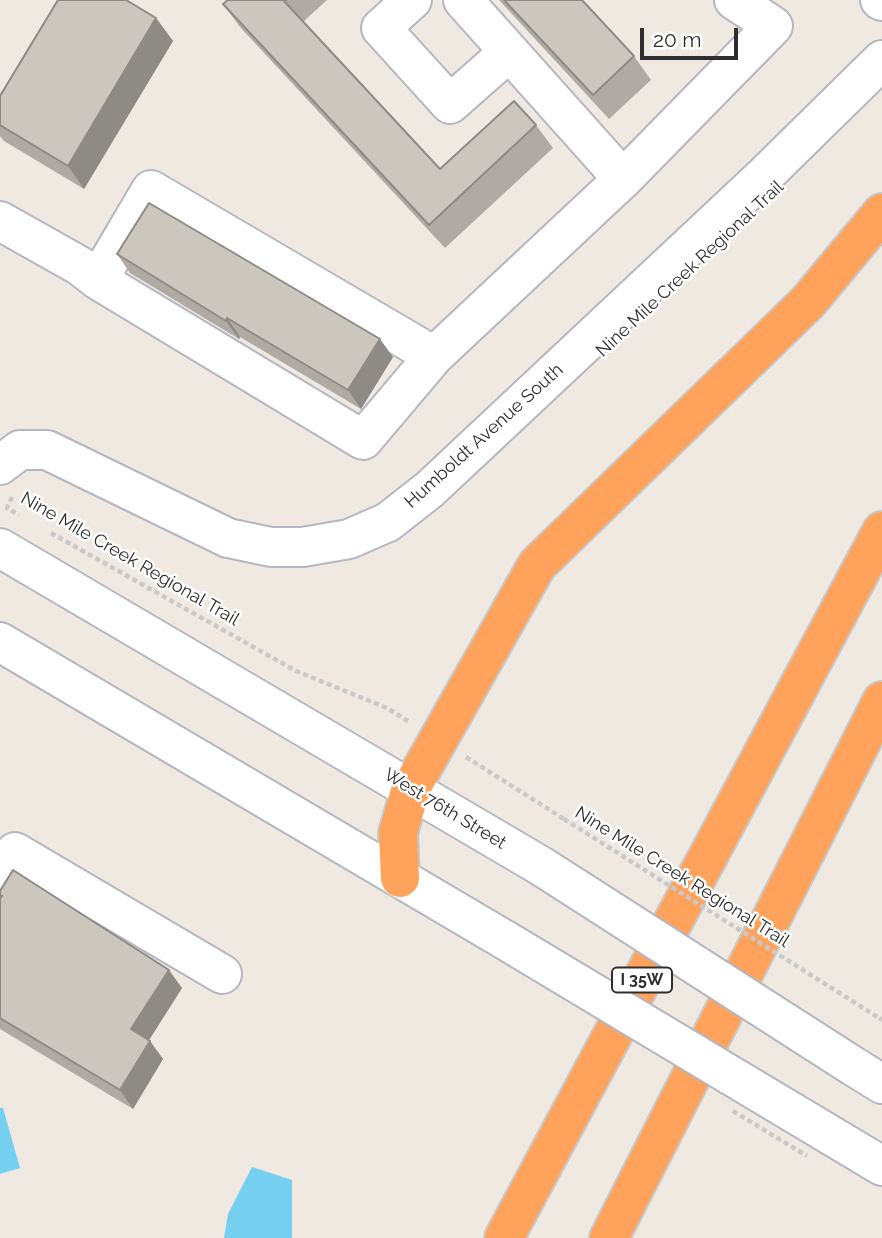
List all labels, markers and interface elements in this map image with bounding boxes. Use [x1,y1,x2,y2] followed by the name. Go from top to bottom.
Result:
[644,14,742,58] scale bar
[653,27,701,52] text: 20 m
[592,176,788,362] street label: Nine Mile Creek Regional Trail
[400,359,568,513] street label: Humboldt Avenue South
[17,487,243,631] street label: Nine Mile Creek Regional Trail
[380,764,510,854] street label: West 76th Street
[571,802,793,952] street label: Nine Mile Creek Regional Trail
[612,968,672,992] road number: I 35W

